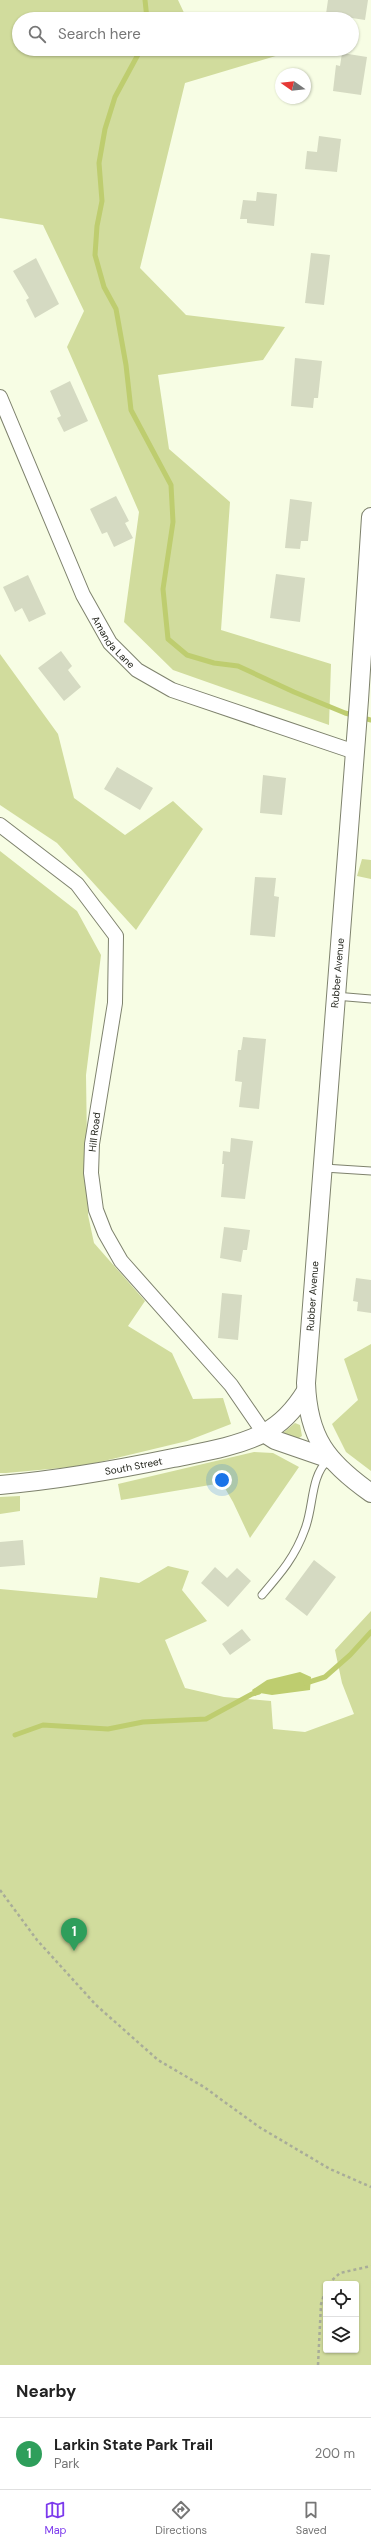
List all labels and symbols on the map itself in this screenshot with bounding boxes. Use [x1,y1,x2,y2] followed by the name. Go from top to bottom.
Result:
[275,68,311,104] north arrow
[89,614,138,671] street label: Amanda Lane
[328,937,347,1009] street label: Rubber Avenue
[86,1112,103,1153] street label: Hill Road
[304,1260,321,1332] street label: Rubber Avenue
[104,1454,164,1478] street label: South Street
[212,1470,232,1490] your location
[61,1918,87,1951] pin: 1

